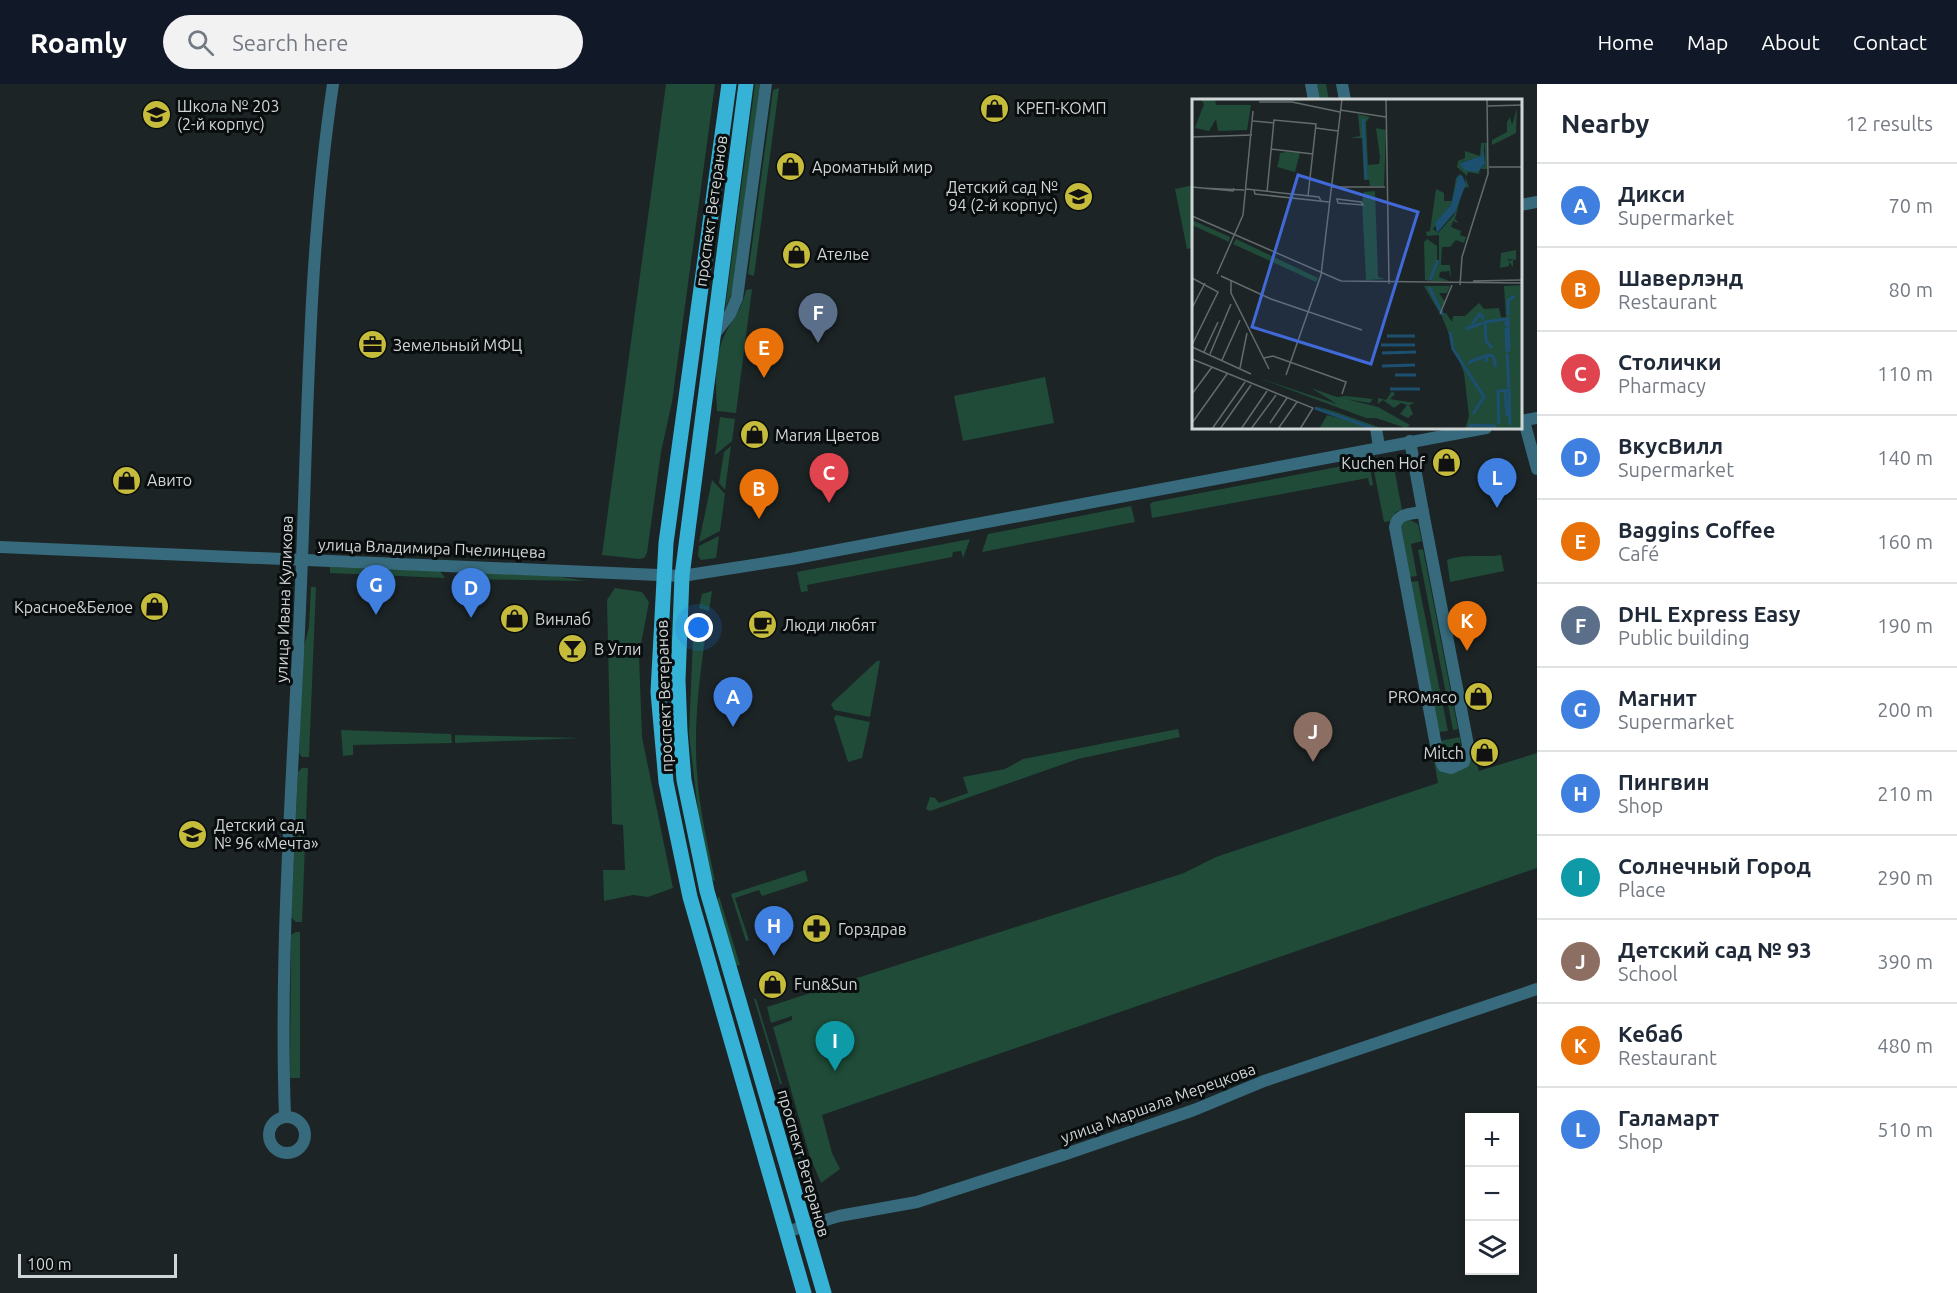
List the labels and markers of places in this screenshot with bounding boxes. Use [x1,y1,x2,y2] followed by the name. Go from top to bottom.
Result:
[979,92,1011,124] shop icon: КРЕП-КОМП
[177,97,279,134] place label: Школа № 203 (2-й корпус)
[140,99,172,131] school or university icon: Школа № 203 (2-й корпус)
[1016,99,1107,117] place label: КРЕП-КОМП
[775,151,807,183] shop icon: Ароматный мир
[812,158,933,176] place label: Ароматный мир
[946,178,1058,215] place label: Детский сад № 94 (2-й корпус)
[1063,180,1095,212] school or university icon: Детский сад № 94 (2-й корпус)
[780,238,812,270] shop icon: Ателье
[817,245,869,263] place label: Ателье
[798,294,838,343] pin: F
[744,328,783,378] pin: E
[356,329,388,361] office icon: Земельный МФЦ
[393,336,522,354] place label: Земельный МФЦ
[738,419,770,451] shop icon: Магия Цветов
[775,426,880,444] place label: Магия Цветов
[1430,447,1462,479] shop icon: Kuchen Hof
[810,454,848,503] pin: C
[1341,454,1426,472] place label: Kuchen Hof
[1478,458,1516,508] pin: L
[110,464,142,496] shop icon: Авито
[740,470,778,519] pin: B
[147,471,192,489] place label: Авито
[356,566,395,615] pin: G
[452,568,490,618] pin: D
[138,591,170,623] shop icon: Красное&Белое
[14,598,133,616] place label: Красное&Белое
[1448,602,1486,651] pin: K
[498,603,530,635] shop icon: Винлаб
[746,609,778,641] cafe icon: Люди любят
[535,610,591,628] place label: Винлаб
[783,616,876,634] place label: Люди любят
[557,633,589,665] bar icon: В Угли
[594,640,642,658] place label: В Угли
[714,678,752,727] pin: A
[1462,681,1494,713] shop icon: PROмясо
[1388,688,1457,706] place label: PROмясо
[1294,712,1332,762] pin: J
[1469,737,1501,769] shop icon: Mitch
[1423,744,1464,762] place label: Mitch
[214,816,318,852] place label: Детский сад № 96 «Мечта»
[177,818,209,850] school or university icon: Детский сад № 96 «Мечта»
[754,906,794,956] pin: H
[801,913,833,945] pharmacy icon: Горздрав
[838,920,907,938] place label: Горздрав
[757,968,789,1000] shop icon: Fun&Sun
[794,975,858,993] place label: Fun&Sun
[816,1022,854,1071] pin: I

